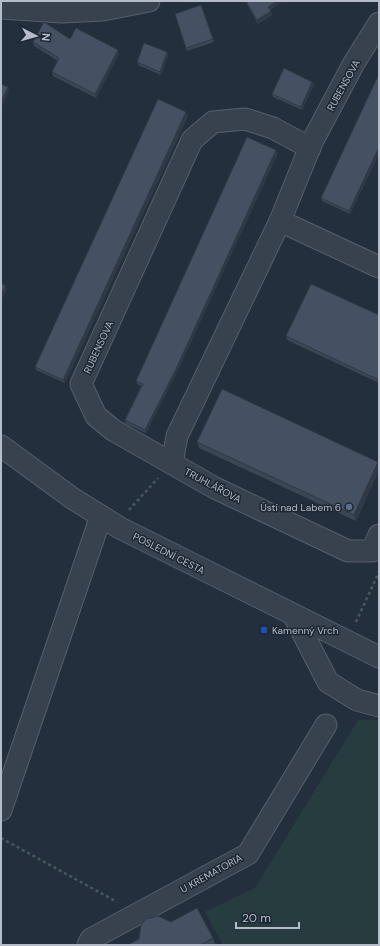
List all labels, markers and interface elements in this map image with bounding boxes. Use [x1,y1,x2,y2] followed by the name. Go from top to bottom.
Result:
[16,16,56,56] north arrow
[39,32,53,42] text: N
[324,57,363,113] street label: RUBENSOVA
[81,318,116,376] street label: RUBENSOVA
[182,465,244,506] street label: TRUHLÁŘOVA
[260,501,341,514] place label: Ústí nad Labem 6
[344,502,354,512] marker: Ústí nad Labem 6
[131,530,207,577] street label: POSLEDNÍ CESTA
[272,624,339,637] place label: Kamenný Vrch
[259,625,269,635] marker: Kamenný Vrch
[178,851,245,896] street label: U KREMATORIA
[236,904,299,930] scale bar
[242,910,271,926] text: 20 m

